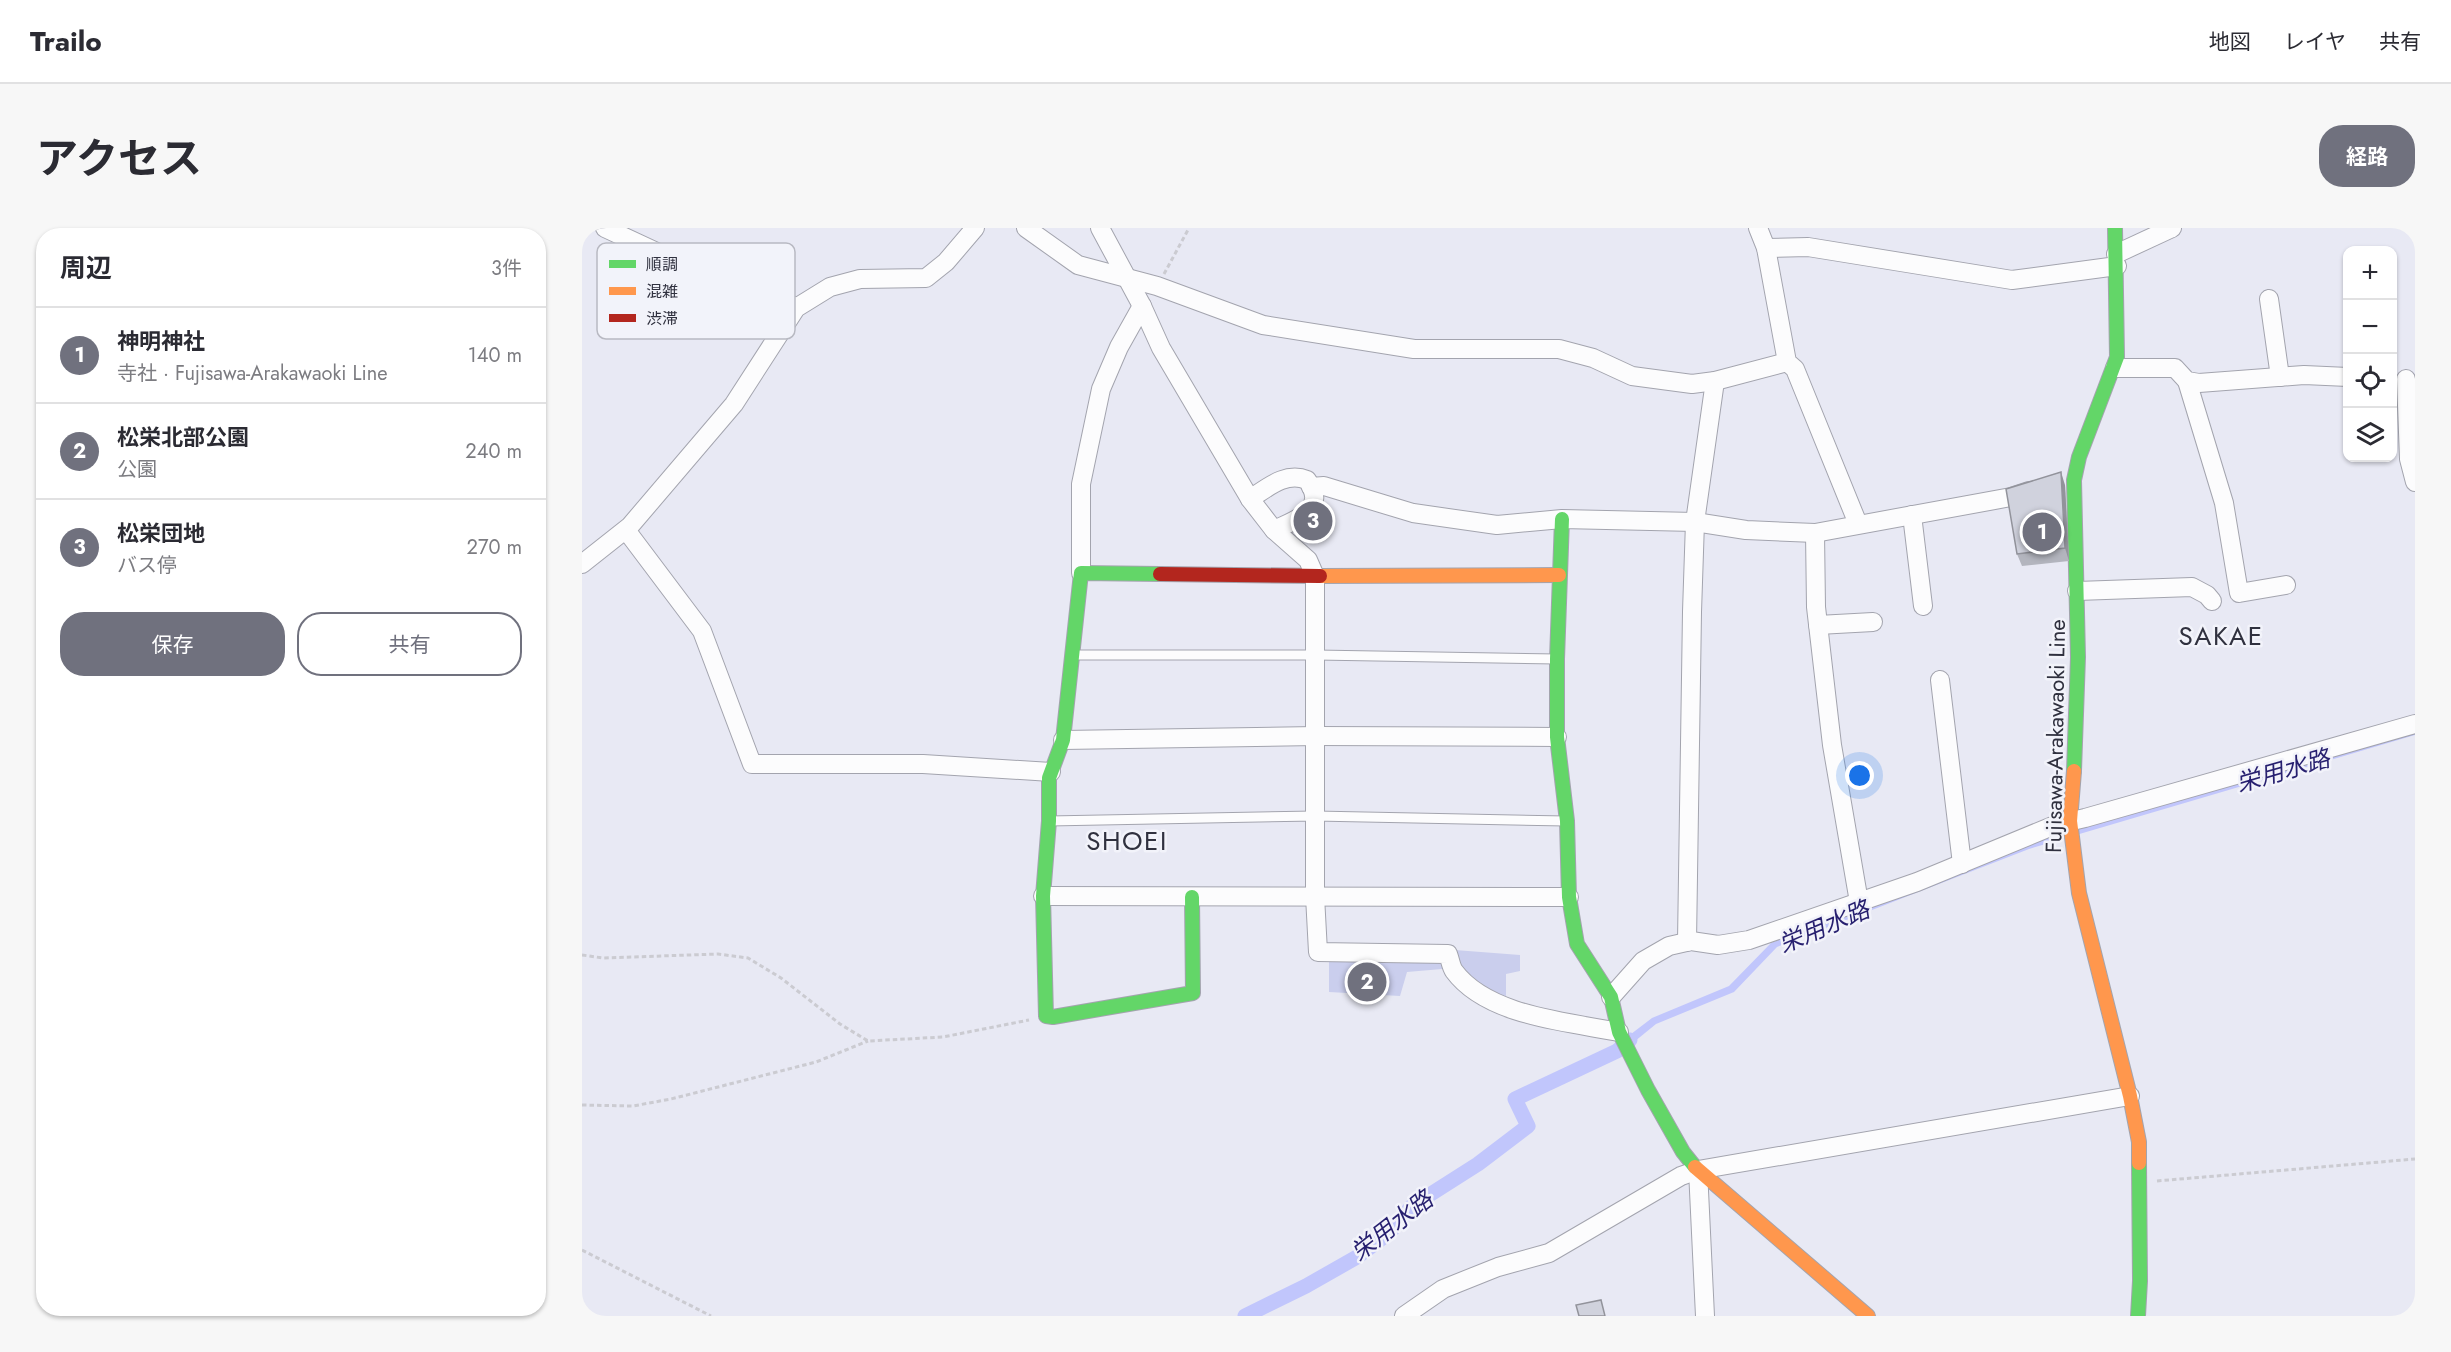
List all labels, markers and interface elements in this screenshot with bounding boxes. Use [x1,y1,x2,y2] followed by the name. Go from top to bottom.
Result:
[30,21,102,62] text: Trailo
[2209,27,2251,57] text: 地図
[2284,27,2346,57] text: レイヤ
[2379,27,2421,57] text: 共有
[2319,125,2415,187] button: 経路
[36,128,202,189] text: アクセス
[597,243,795,339] legend
[2343,246,2397,462] map controls
[2343,246,2397,300] button: +
[60,249,112,287] text: 周辺
[646,253,678,276] text: 順調
[491,254,522,283] text: 3件
[646,280,678,303] text: 混雑
[2343,300,2397,354] button: −
[646,307,678,330] text: 渋滞
[117,325,205,357] text: 神明神社
[74,341,85,370] text: 1
[468,341,522,370] text: 140 m
[2343,354,2397,408] button: locate
[117,359,387,388] text: 寺社 · Fujisawa-Arakawaoki Line
[2343,408,2397,462] button: layers
[117,421,249,453] text: 松栄北部公園
[73,437,86,466] text: 2
[465,437,522,466] text: 240 m
[117,455,157,484] text: 公園
[1294,498,1332,544] pin: 3
[2022,510,2062,554] pin: 1
[117,517,205,549] text: 松栄団地
[73,533,86,562] text: 3
[467,533,522,562] text: 270 m
[117,551,177,580] text: バス停
[60,612,285,676] button: 保存
[297,612,522,676] button: 共有
[2178,617,2264,655] district label: SAKAE
[2037,619,2073,853] street label: Fujisawa-Arakawaoki Line
[2232,740,2336,801] water label: 栄用水路
[1845,761,1874,790] your location
[1086,822,1168,860] district label: SHOEI
[1773,891,1877,961] water label: 栄用水路
[1348,960,1386,1005] pin: 2
[1343,1181,1442,1269] water label: 栄用水路

